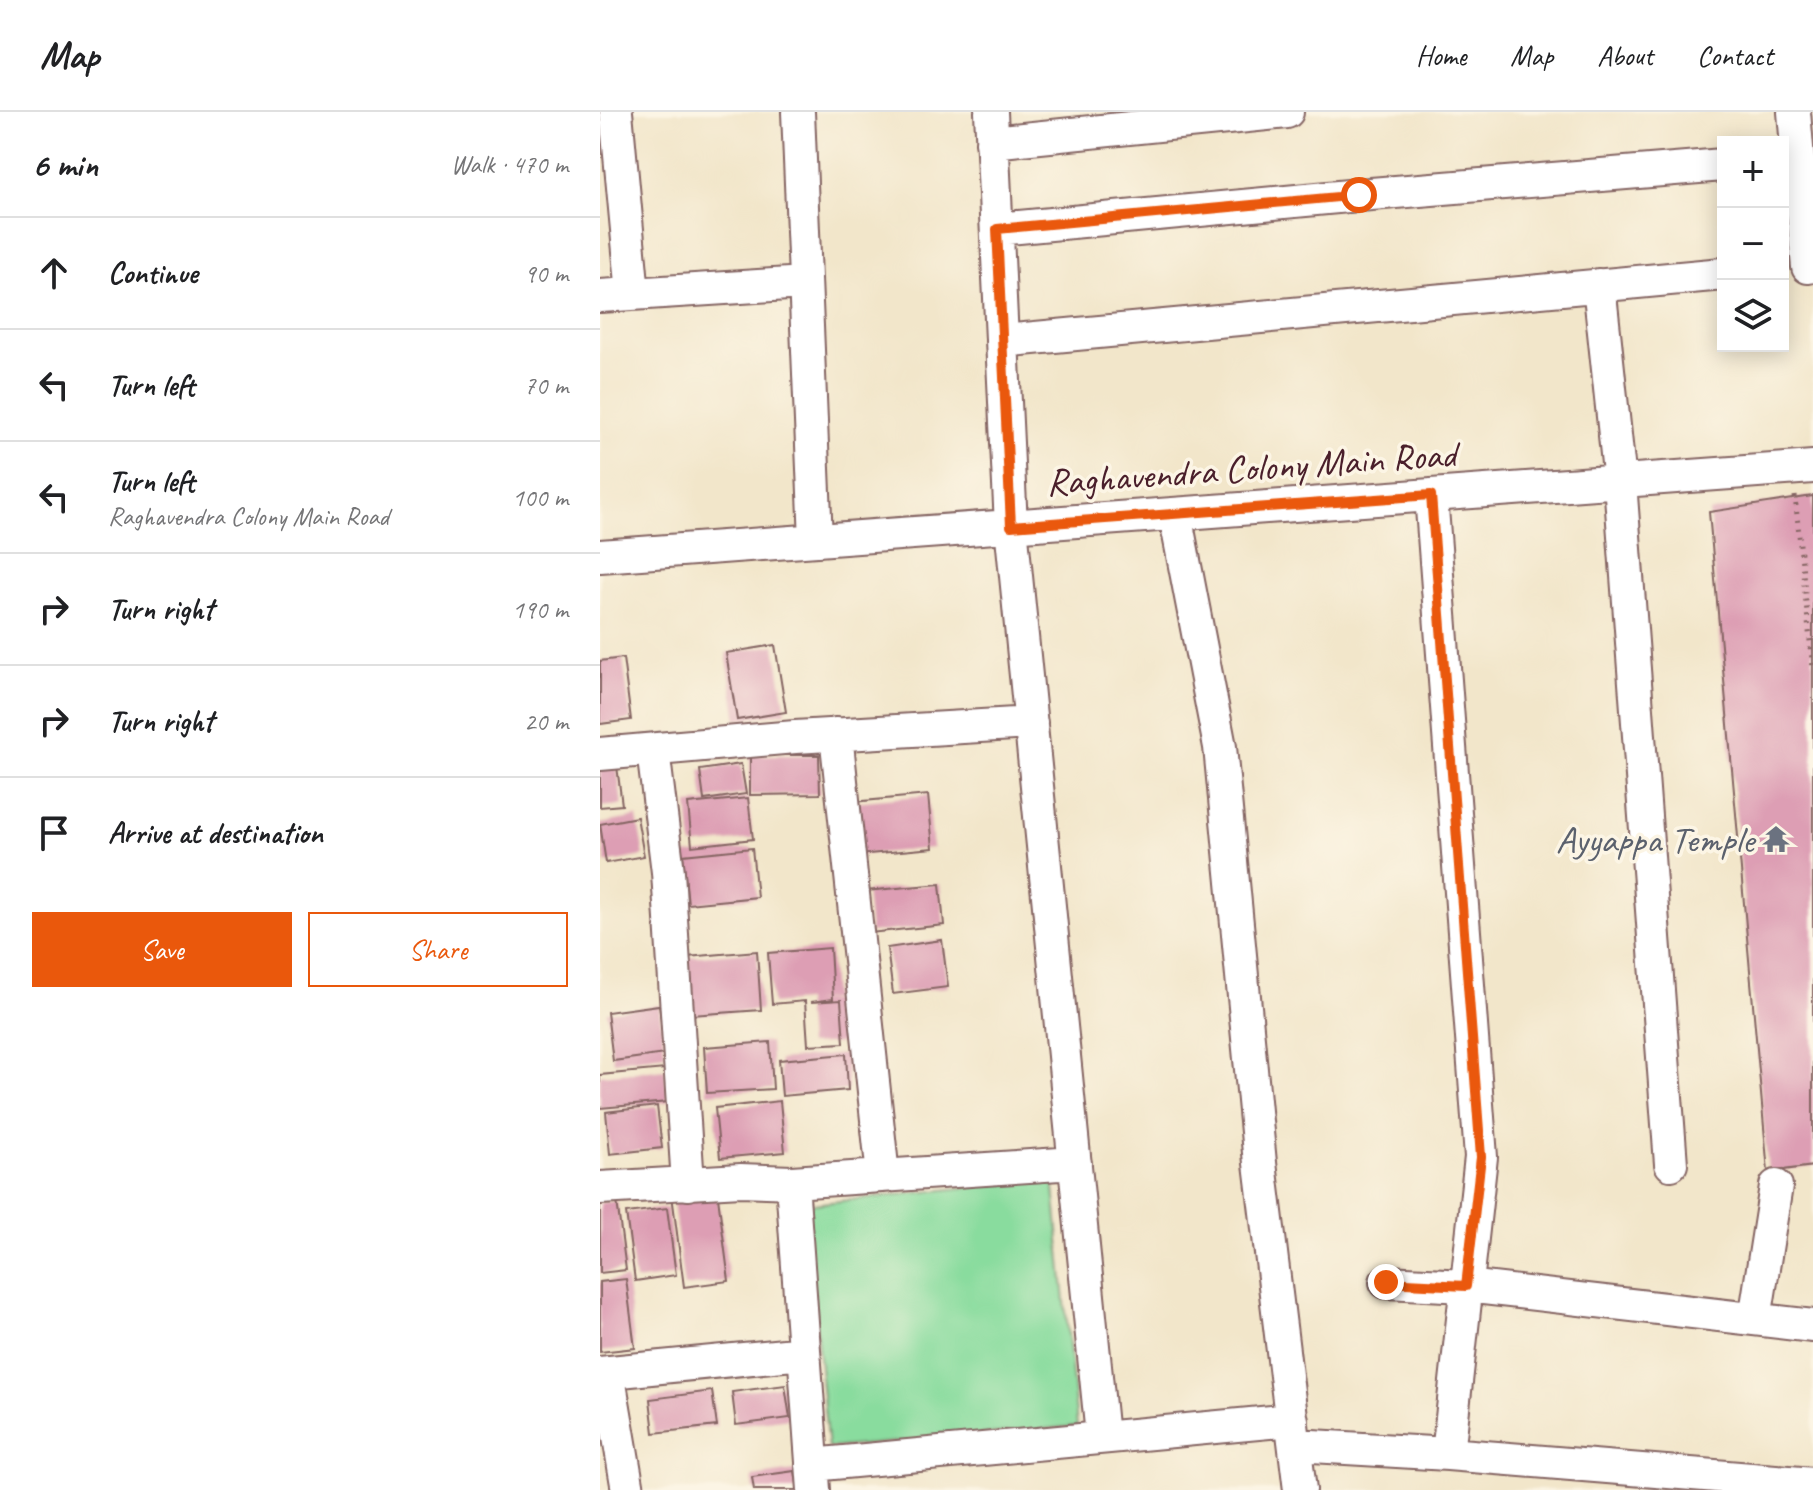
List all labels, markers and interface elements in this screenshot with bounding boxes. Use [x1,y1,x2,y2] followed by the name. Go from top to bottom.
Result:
[40,32,99,79] text: Map
[1416,38,1466,73] text: Home
[1510,38,1553,73] text: Map
[1597,38,1653,73] text: About
[1697,38,1773,73] text: Contact
[1717,136,1789,352] map controls
[1717,136,1789,208] button: +
[32,143,98,186] text: 6 min
[451,148,568,181] text: Walk · 470 m
[1341,177,1377,213] route start
[1717,208,1789,280] button: −
[32,251,76,295] icon: ahead
[108,254,198,292] text: Continue
[524,257,568,290] text: 90 m
[1717,280,1789,352] button: layers
[32,363,76,407] icon: left
[108,366,195,404] text: Turn left
[524,369,568,402] text: 70 m
[1044,430,1464,506] street label: Raghavendra Colony Main Road
[108,462,195,500] text: Turn left
[32,475,76,519] icon: left
[512,481,568,514] text: 100 m
[108,500,389,533] text: Raghavendra Colony Main Road
[32,587,76,631] icon: right
[108,590,213,628] text: Turn right
[512,593,568,626] text: 190 m
[32,699,76,743] icon: right
[108,702,213,740] text: Turn right
[524,705,568,738] text: 20 m
[32,811,76,855] icon: arrive
[108,814,323,852] text: Arrive at destination
[1556,816,1757,863] place label: Ayyappa Temple
[1761,824,1791,854] temple icon: Ayyappa Temple
[32,912,292,987] button: Save
[308,912,568,987] button: Share
[1368,1264,1404,1300] route end

